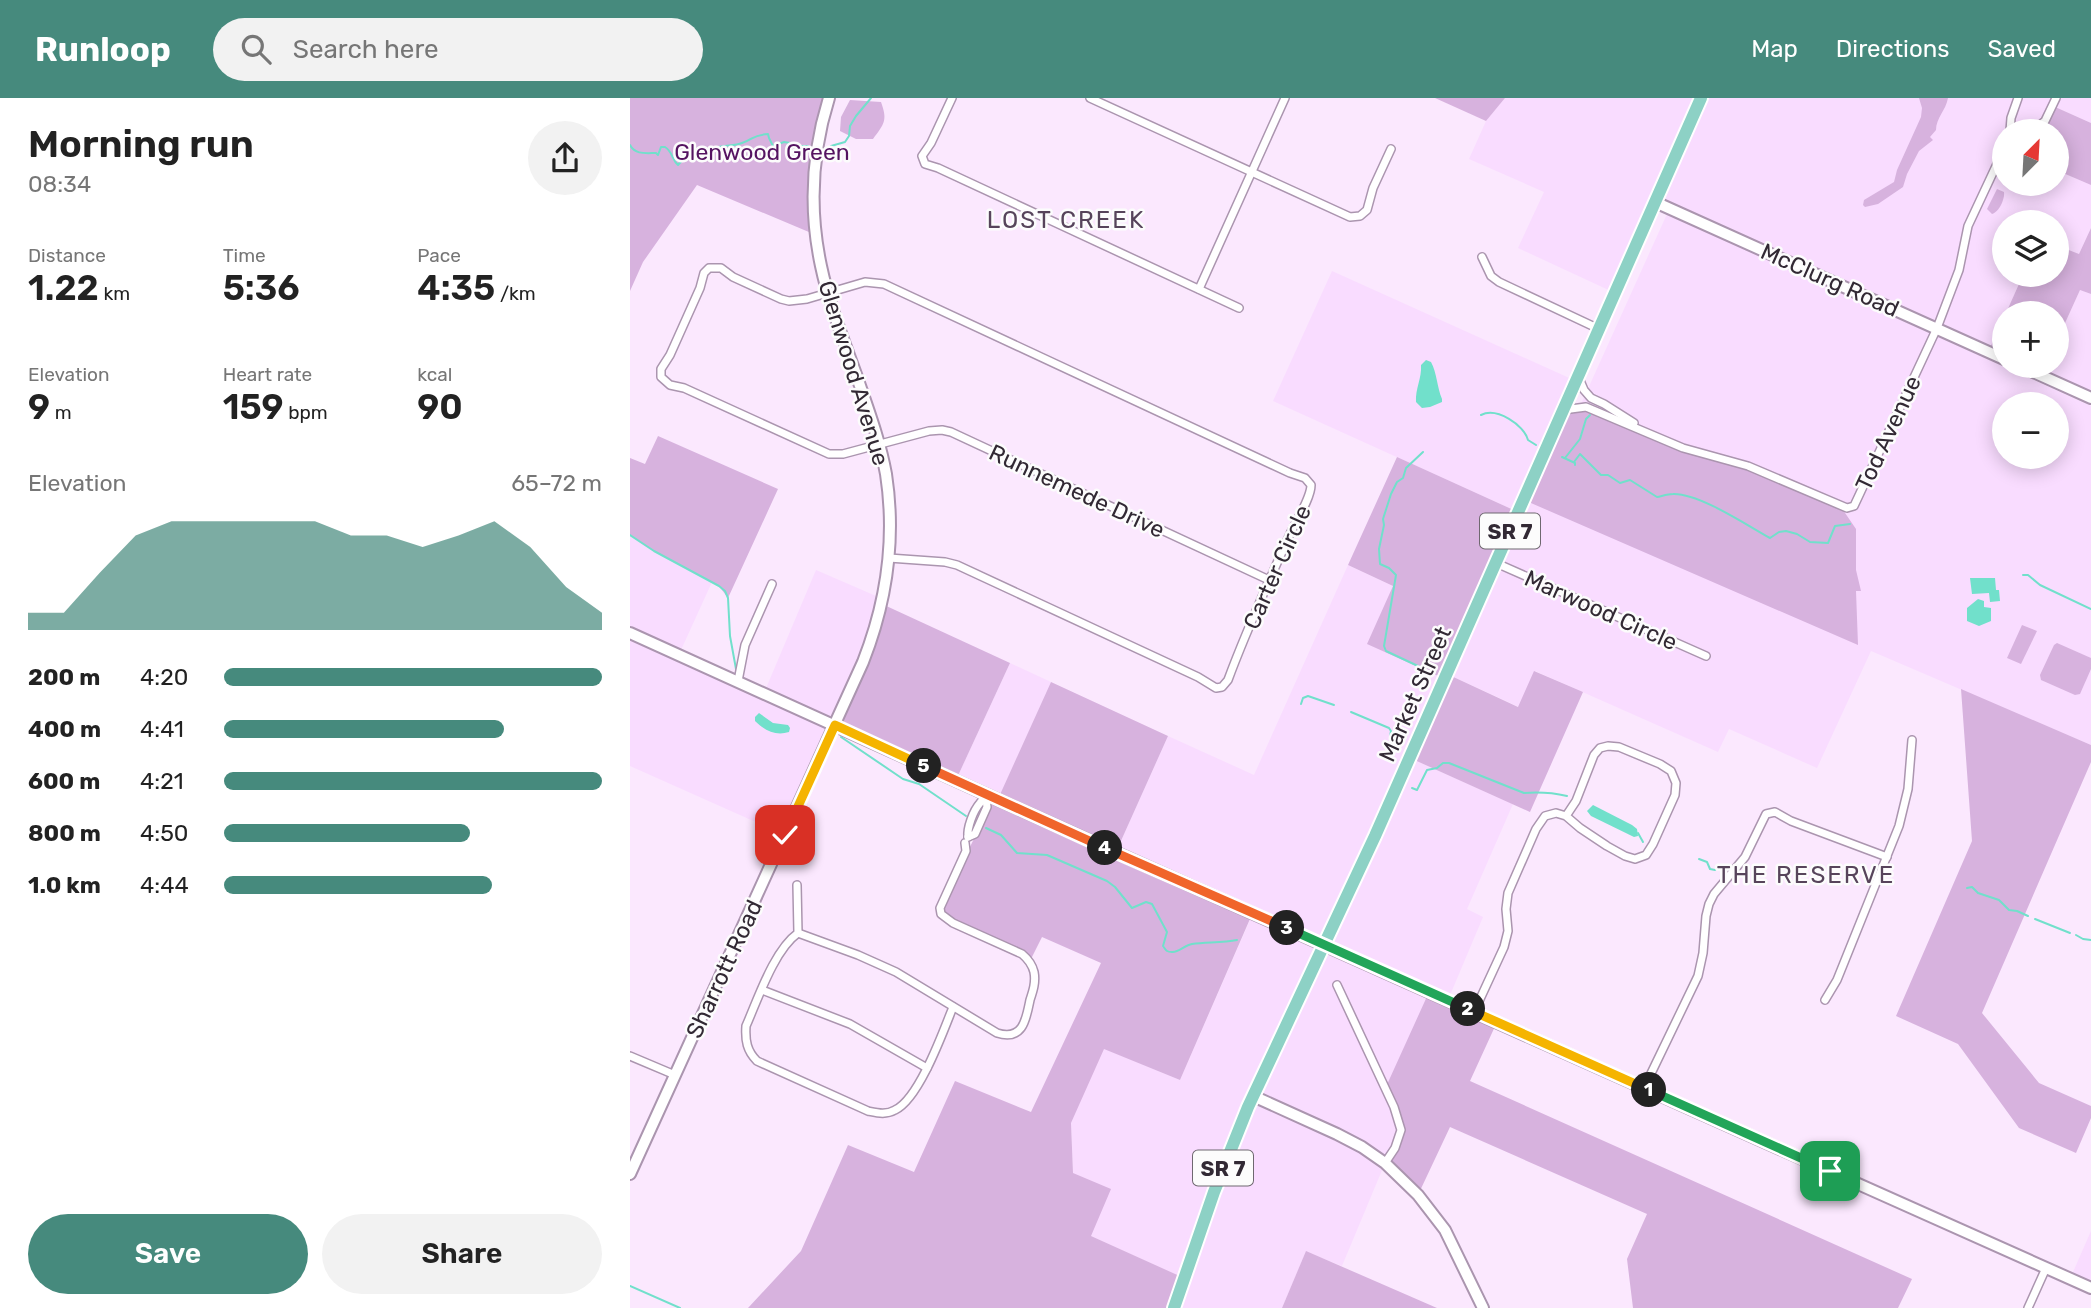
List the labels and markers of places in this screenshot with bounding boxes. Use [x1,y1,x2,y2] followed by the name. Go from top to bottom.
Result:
[906,748,942,784] pin: 5
[755,805,815,865] pin
[1088,830,1122,866] pin: 4
[1270,910,1304,946] pin: 3
[1450,992,1486,1026] pin: 2
[1632,1072,1666,1108] pin: 1
[1800,1141,1860,1201] pin

